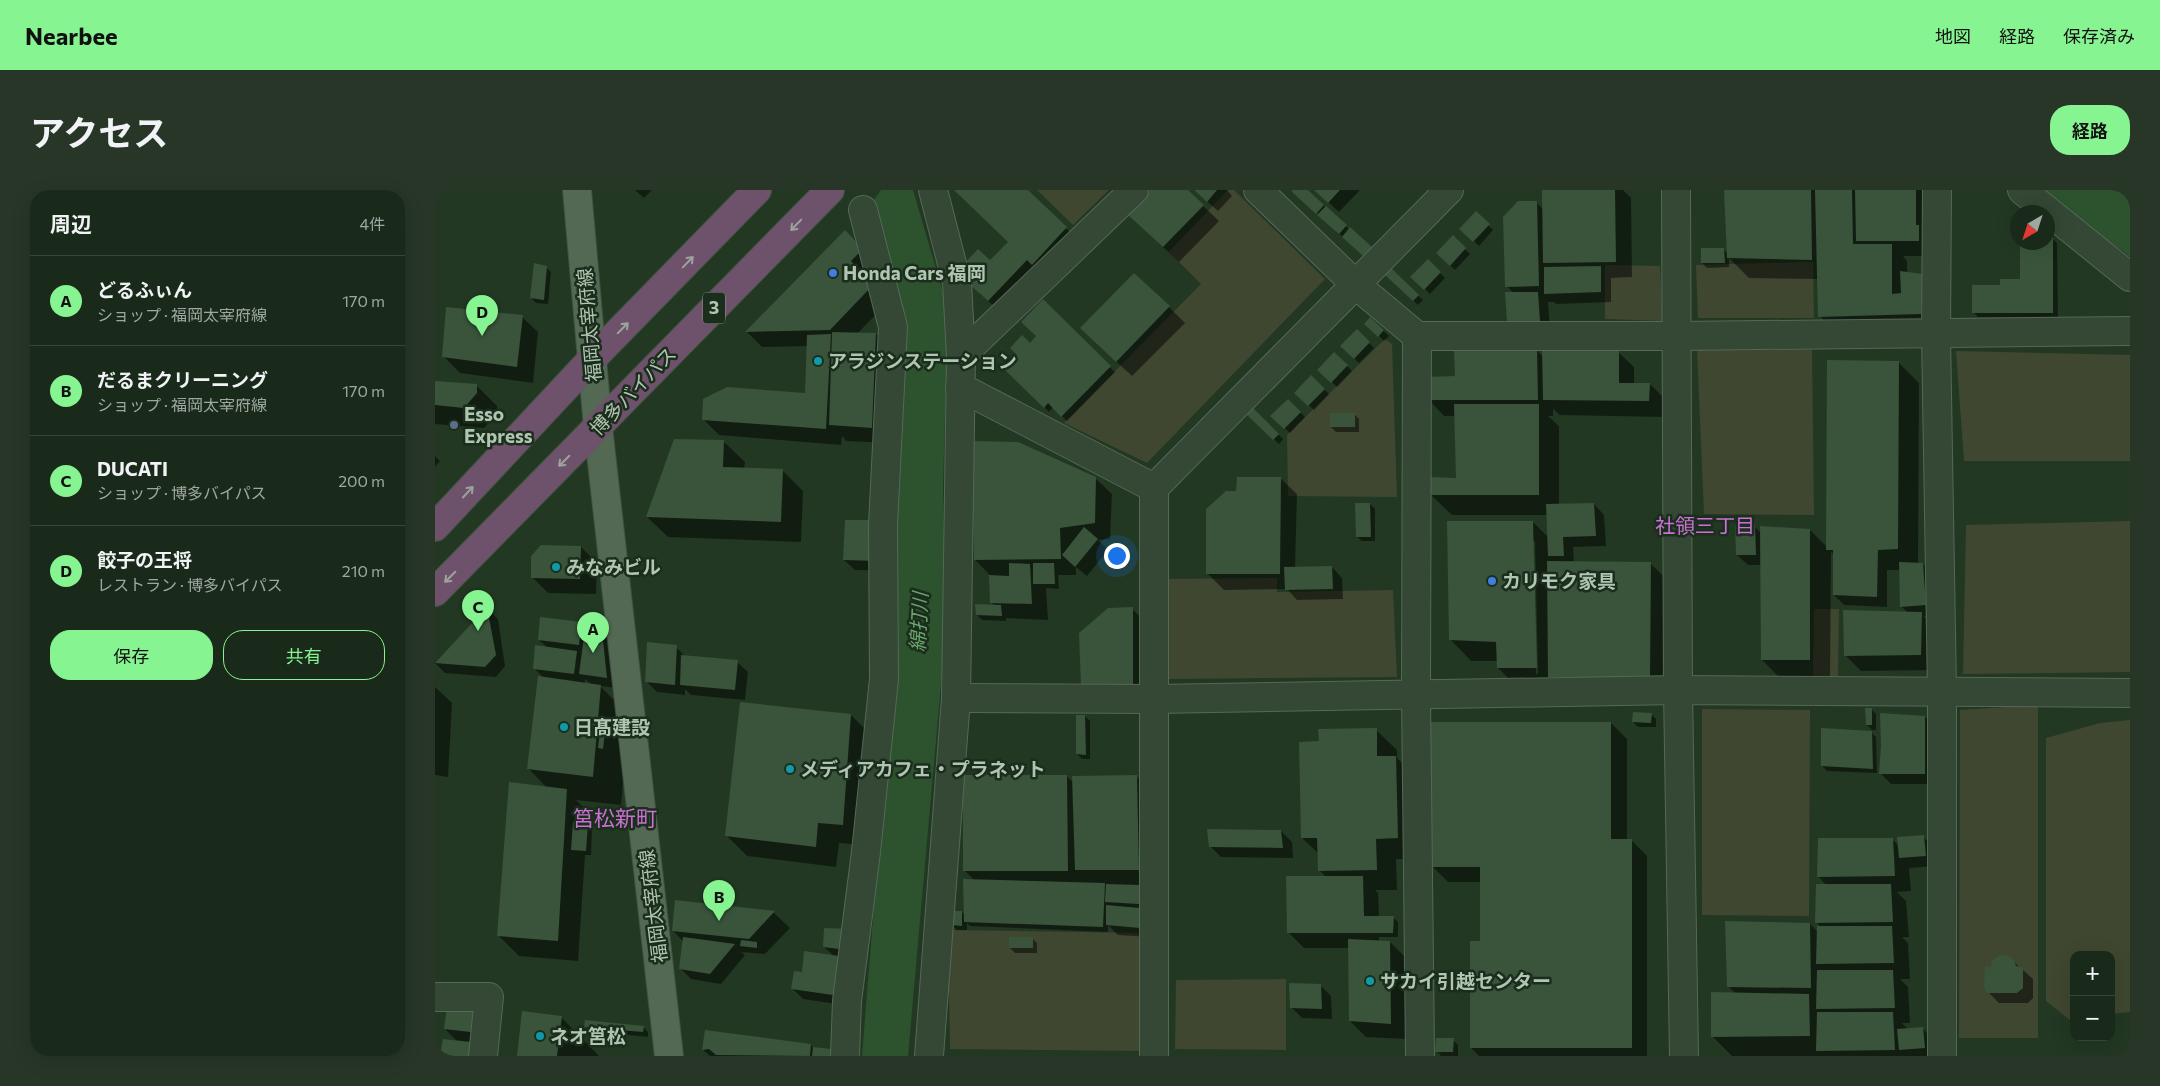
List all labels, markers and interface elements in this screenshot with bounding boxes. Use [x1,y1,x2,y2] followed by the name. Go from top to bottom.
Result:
[25,21,118,50] text: Nearbee
[1935,25,1971,47] text: 地図
[1999,25,2035,47] text: 経路
[2063,25,2135,47] text: 保存済み
[2050,105,2130,155] button: 経路
[30,110,168,153] text: アクセス
[2010,205,2055,250] north arrow
[50,211,92,236] text: 周辺
[359,214,385,233] text: 4件
[790,219,802,231] one-way arrow
[682,255,694,268] one-way arrow
[843,261,985,284] place label: Honda Cars 福岡
[572,267,605,383] street label: 福岡太宰府線
[827,267,839,279] marker: Honda Cars 福岡
[97,278,192,301] text: どるふぃん
[60,291,72,310] text: A
[342,291,385,310] text: 170 m
[703,292,725,324] road number: 3
[466,295,498,336] pin: D
[97,305,267,324] text: ショップ · 福岡太宰府線
[617,322,629,334] one-way arrow
[585,342,680,440] street label: 博多バイパス
[828,349,1017,372] place label: アラジンステーション
[812,355,824,367] marker: アラジンステーション
[97,368,268,391] text: だるまクリーニング
[61,381,71,400] text: B
[342,381,385,400] text: 170 m
[97,395,267,414] text: ショップ · 福岡太宰府線
[464,402,533,447] place label: Esso Express
[448,419,460,431] marker: Esso Express
[558,455,570,467] one-way arrow
[97,457,168,480] text: DUCATI
[61,471,71,490] text: C
[338,471,385,490] text: 200 m
[97,483,267,502] text: ショップ · 博多バイパス
[462,485,474,498] one-way arrow
[1655,513,1755,537] district label: 社領三丁目
[1104,543,1130,569] your location
[97,548,192,571] text: 餃子の王将
[566,555,661,578] place label: みなみビル
[60,561,72,580] text: D
[342,561,385,580] text: 210 m
[550,561,562,573] marker: みなみビル
[1502,569,1616,592] place label: カリモク家具
[444,571,456,583] one-way arrow
[97,575,283,594] text: レストラン · 博多バイパス
[1486,575,1498,587] marker: カリモク家具
[904,589,932,653] water label: 綿打川
[462,590,494,631] pin: C
[577,612,609,653] pin: A
[50,630,213,680] button: 保存
[223,630,385,680] button: 共有
[574,715,650,738] place label: 日髙建設
[558,721,570,733] marker: 日髙建設
[800,757,1046,780] place label: メディアカフェ・プラネット
[784,763,796,775] marker: メディアカフェ・プラネット
[573,805,657,830] district label: 筥松新町
[634,848,671,964] street label: 福岡太宰府線
[703,880,735,921] pin: B
[2070,951,2115,1041] map controls
[2070,951,2115,996] button: +
[1380,969,1551,992] place label: サカイ引越センター
[1364,975,1376,987] marker: サカイ引越センター
[2070,996,2115,1041] button: −
[550,1024,626,1047] place label: ネオ筥松
[534,1030,546,1042] marker: ネオ筥松

